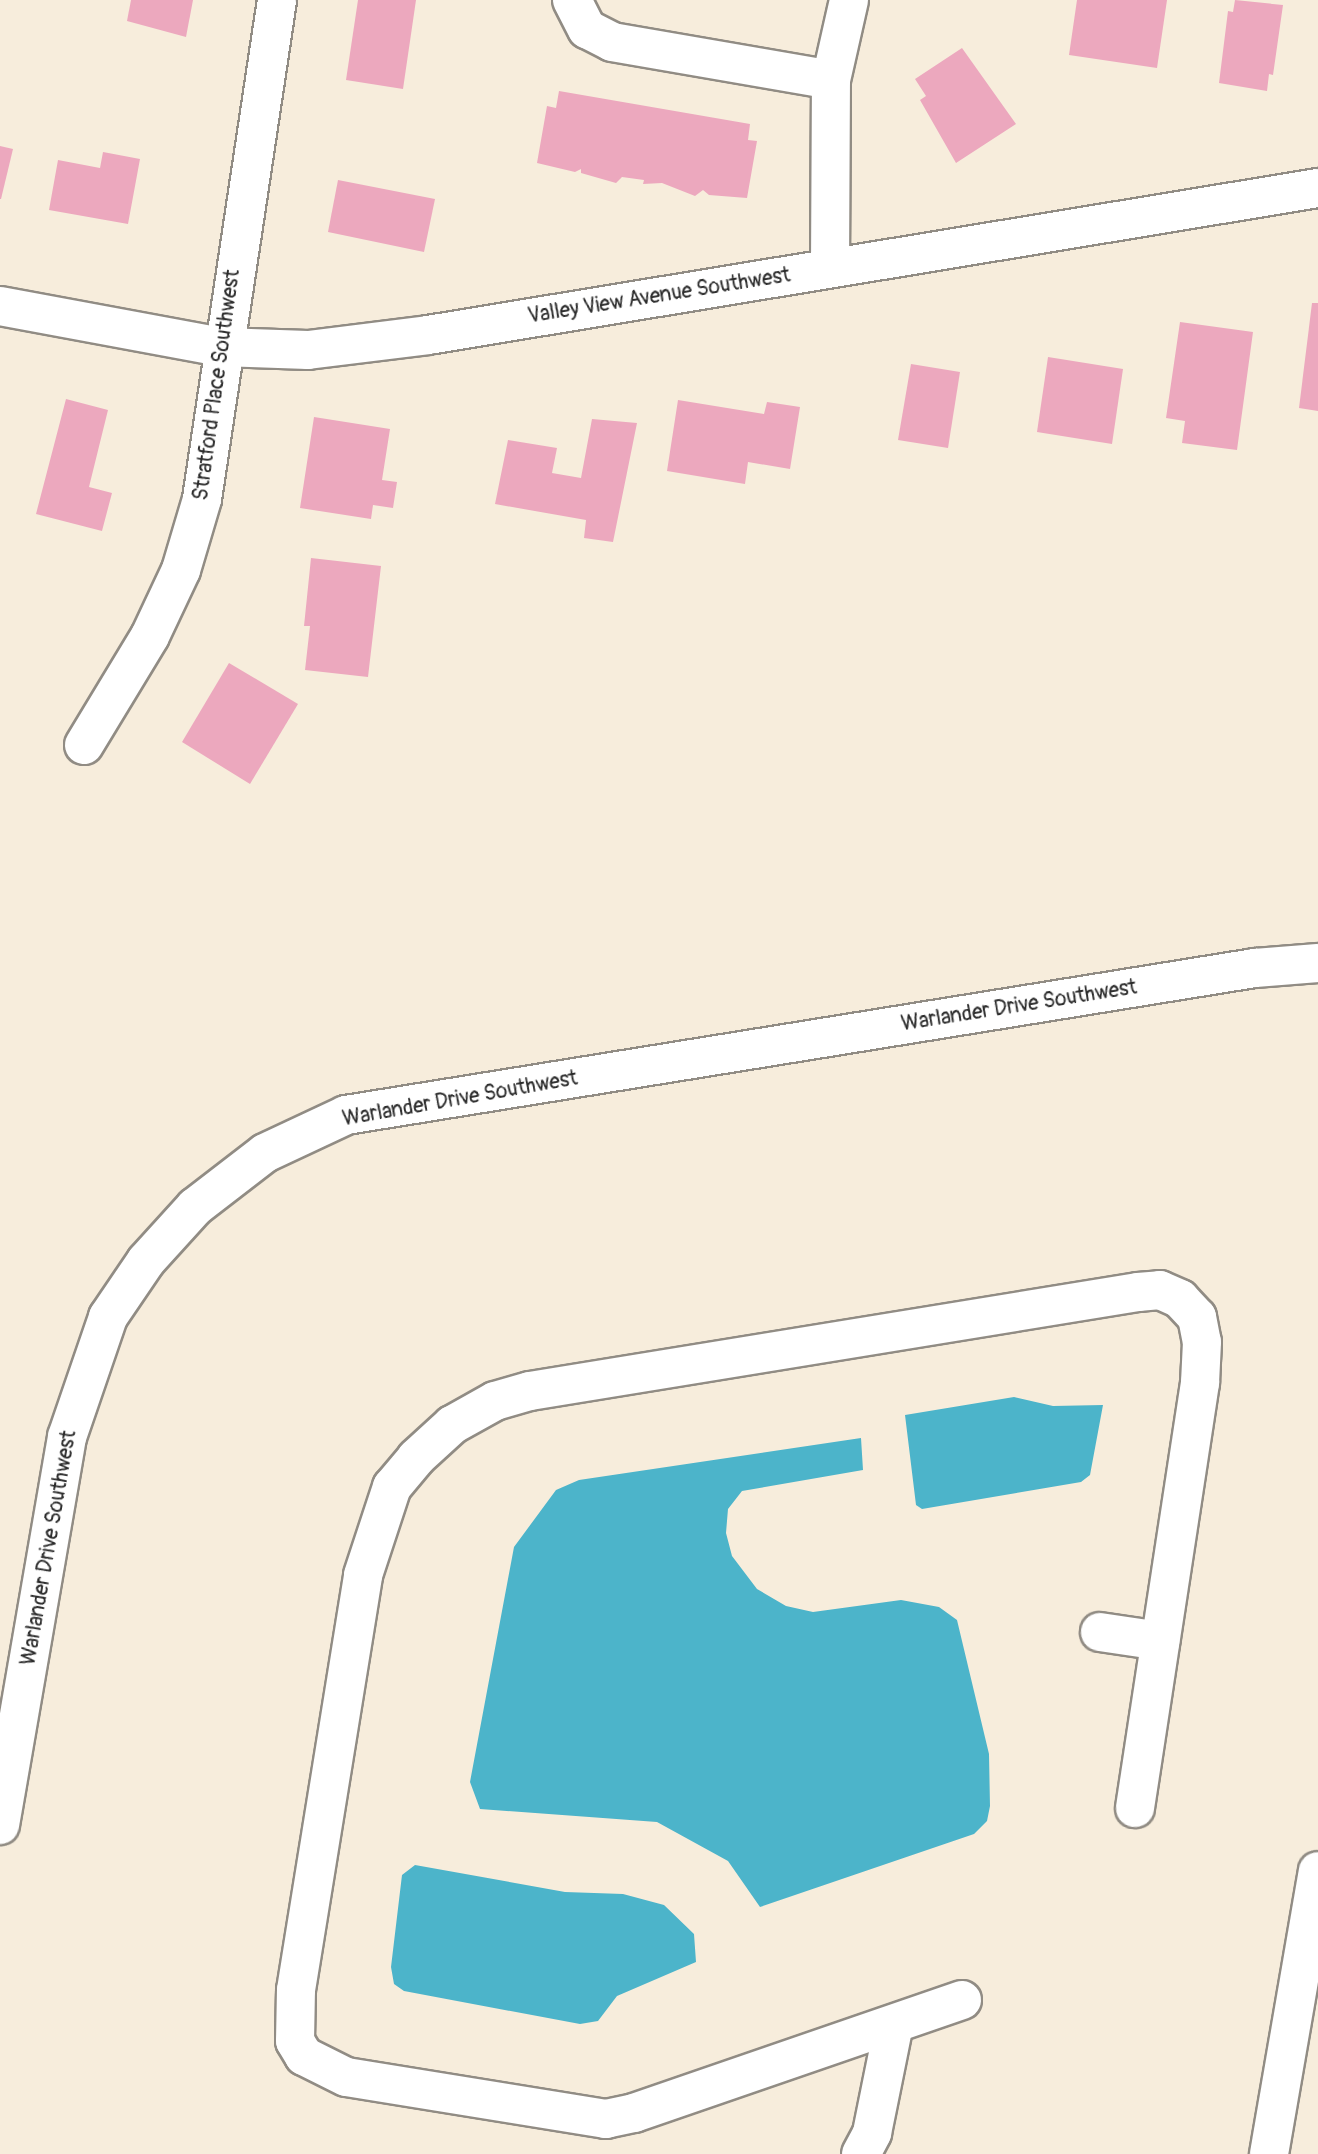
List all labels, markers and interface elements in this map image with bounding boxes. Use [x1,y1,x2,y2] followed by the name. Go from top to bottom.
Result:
[526,263,792,329] street label: Valley View Avenue Southwest
[188,268,246,502] street label: Stratford Place Southwest
[899,975,1139,1037] street label: Warlander Drive Southwest
[340,1066,580,1132] street label: Warlander Drive Southwest
[16,1428,82,1668] street label: Warlander Drive Southwest

